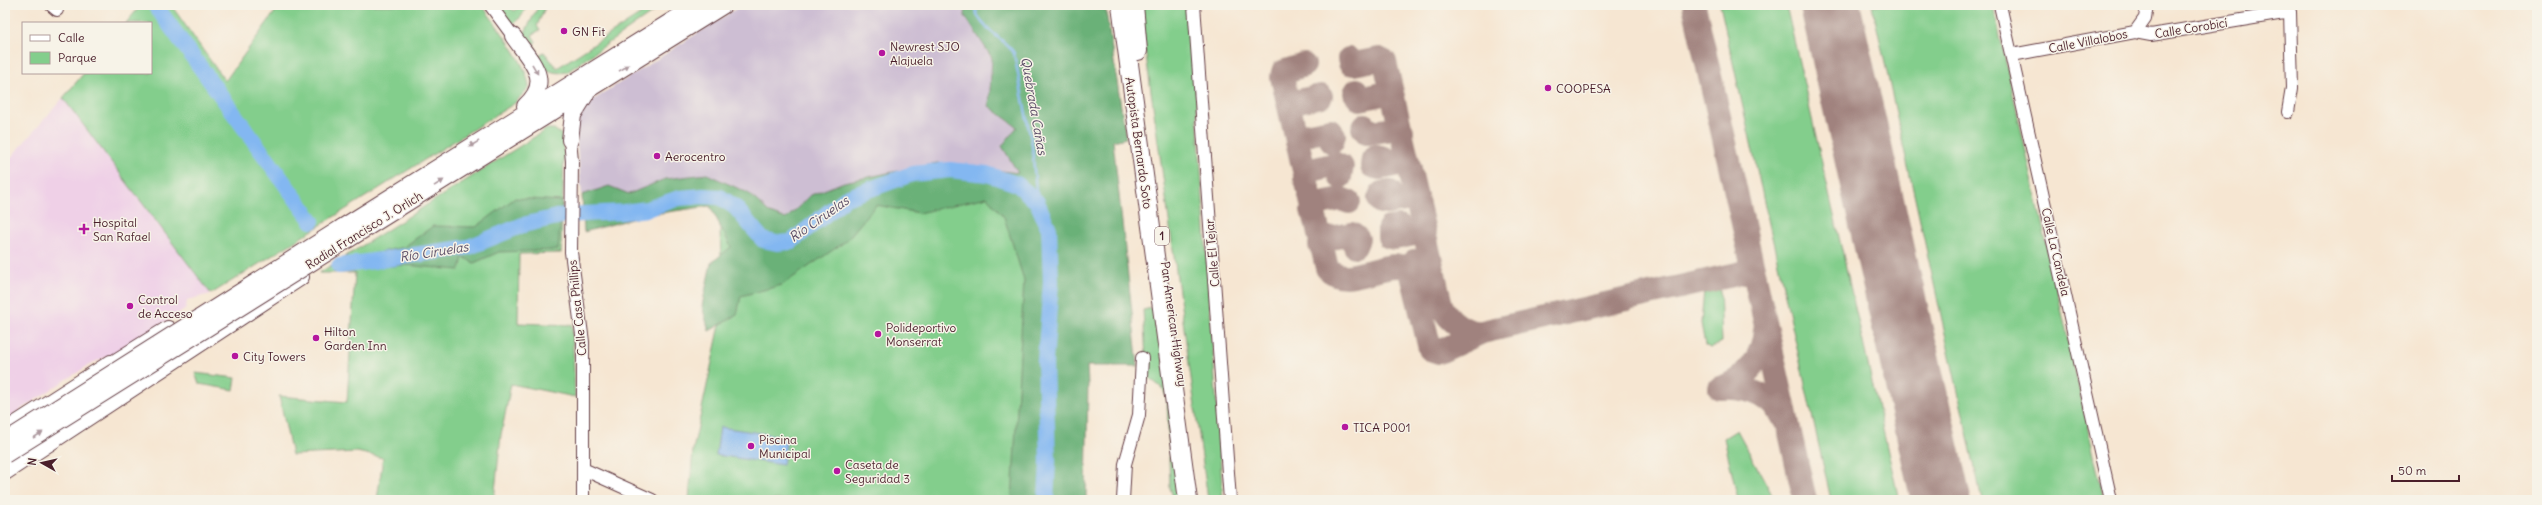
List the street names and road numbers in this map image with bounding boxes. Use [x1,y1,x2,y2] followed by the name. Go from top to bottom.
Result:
[2154,15,2229,41] street label: Calle Corobicí
[2047,26,2129,56] street label: Calle Villalobos
[1122,76,1156,210] street label: Autopista Bernardo Soto
[303,188,425,272] street label: Radial Francisco J. Orlich
[2039,206,2073,298] street label: Calle La Candela
[1202,218,1222,288] street label: Calle El Tejar
[1155,227,1169,245] road number: 1
[565,259,589,357] street label: Calle Casa Phillips
[1158,260,1190,388] street label: Pan American Highway

